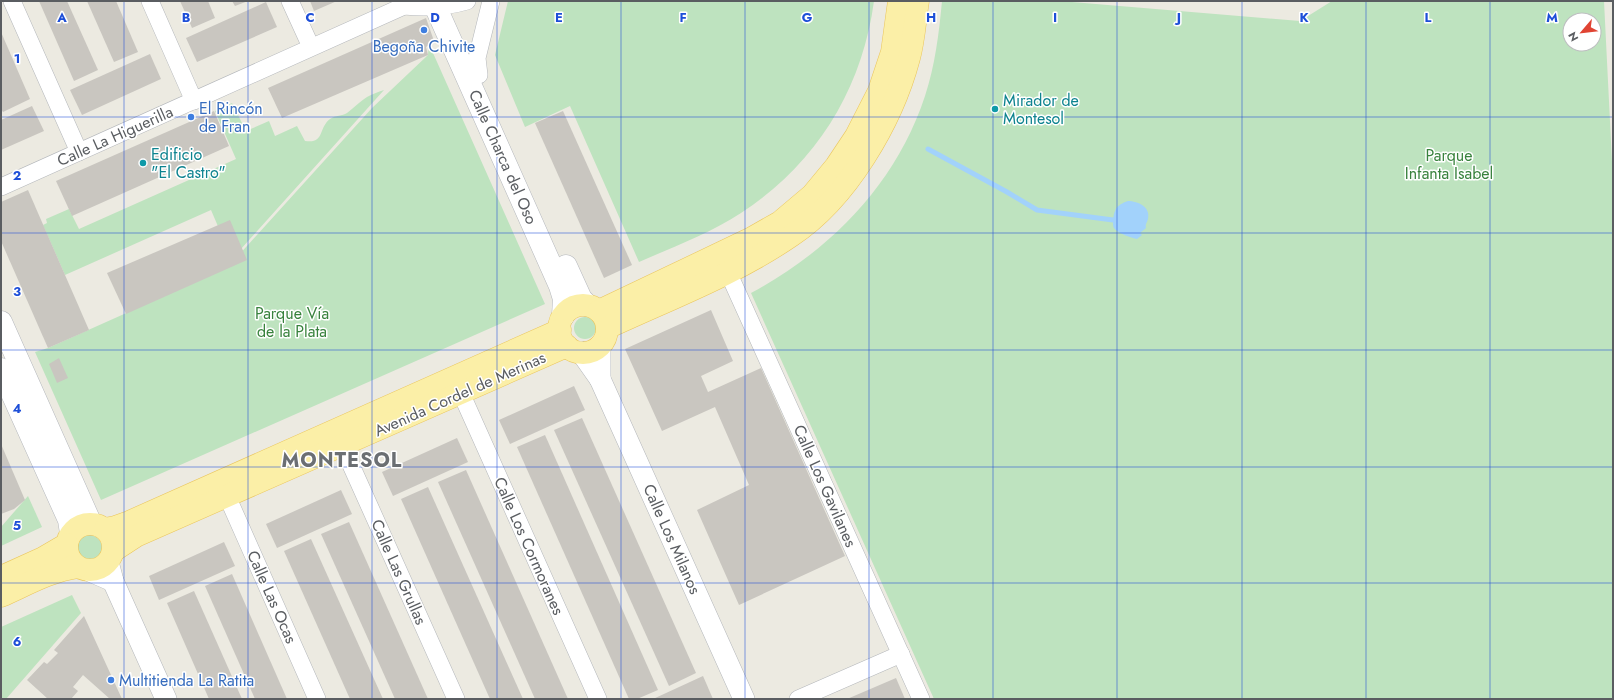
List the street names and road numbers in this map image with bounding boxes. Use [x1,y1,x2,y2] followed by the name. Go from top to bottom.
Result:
[463,86,543,228] street label: Calle Charca del Oso
[53,100,177,172] street label: Calle La Higuerilla
[371,346,549,442] street label: Avenida Cordel de Merinas
[788,421,862,551] street label: Calle Los Gavilanes
[488,473,570,619] street label: Calle Los Cormoranes
[637,480,707,598] street label: Calle Los Milanos
[366,516,432,628] street label: Calle Las Grullas
[241,547,303,647] street label: Calle Las Ocas

